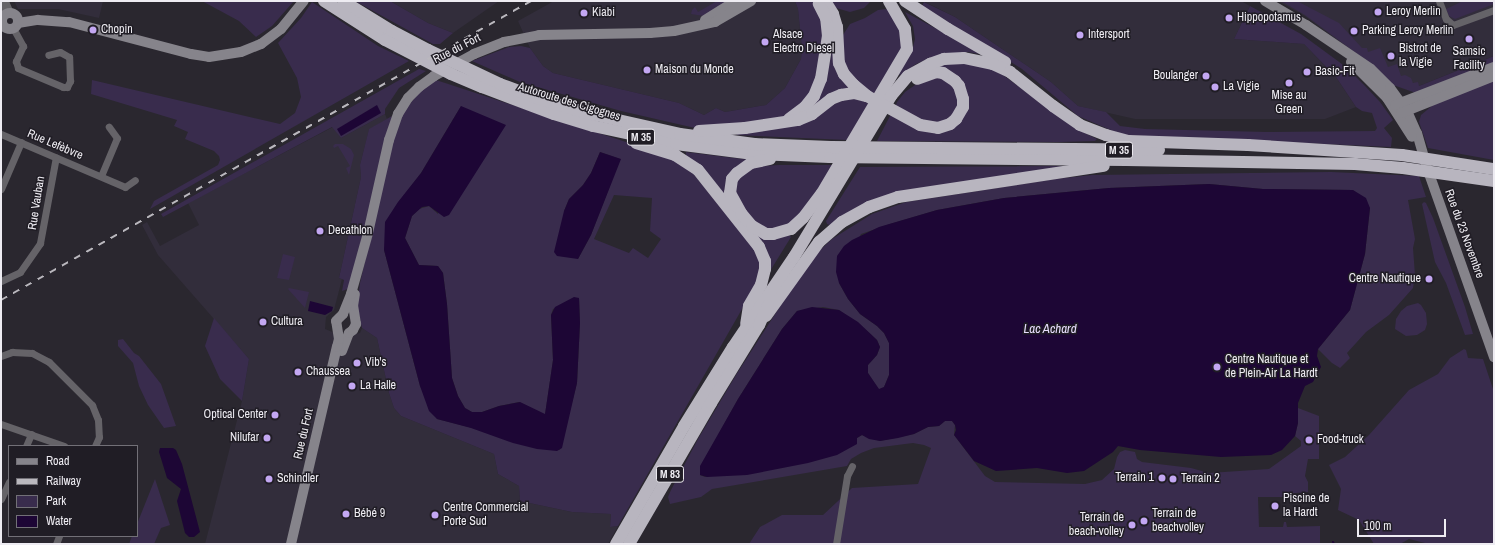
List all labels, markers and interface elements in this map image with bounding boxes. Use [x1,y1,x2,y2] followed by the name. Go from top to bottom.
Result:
[1386,5,1441,19] place label: Leroy Merlin
[592,6,615,20] place label: Kiabi
[1373,7,1383,17] marker: Leroy Merlin
[579,8,589,18] marker: Kiabi
[1237,11,1301,25] place label: Hippopotamus
[1224,13,1234,23] marker: Hippopotamus
[101,23,133,37] place label: Chopin
[1362,24,1453,38] place label: Parking Leroy Merlin
[88,25,98,35] marker: Chopin
[1349,26,1359,36] marker: Parking Leroy Merlin
[773,28,834,56] place label: Alsace Electro Diesel
[1088,28,1130,42] place label: Intersport
[1075,30,1085,40] marker: Intersport
[431,31,483,67] street label: Rue du Fort
[1464,34,1474,44] marker: Samsic Facility
[760,37,770,47] marker: Alsace Electro Diesel
[1399,42,1441,70] place label: Bistrot de la Vigie
[1453,45,1485,73] place label: Samsic Facility
[1386,51,1396,61] marker: Bistrot de la Vigie
[655,63,734,77] place label: Maison du Monde
[642,65,652,75] marker: Maison du Monde
[1315,65,1354,79] place label: Basic-Fit
[1302,67,1312,77] marker: Basic-Fit
[1153,69,1198,83] place label: Boulanger
[1201,71,1211,81] marker: Boulanger
[1284,78,1294,88] marker: Mise au Green
[516,80,622,124] street label: Autoroute des Cigognes
[1223,80,1259,94] place label: La Vigie
[1210,82,1220,92] marker: La Vigie
[1271,89,1307,117] place label: Mise au Green
[25,127,85,163] street label: Rue Lefèbvre
[626,128,656,146] road number: M 35
[1104,141,1134,159] road number: M 35
[26,175,48,231] street label: Rue Vauban
[1441,188,1487,280] street label: Rue du 23 Novembre
[328,224,372,238] place label: Decathlon
[315,226,325,236] marker: Decathlon
[1349,272,1421,286] place label: Centre Nautique
[1424,274,1434,284] marker: Centre Nautique
[271,315,303,329] place label: Cultura
[258,317,268,327] marker: Cultura
[1023,321,1077,337] water label: Lac Achard
[1225,353,1317,381] place label: Centre Nautique et de Plein-Air La Hardt
[365,356,386,370] place label: Vib's
[352,358,362,368] marker: Vib's
[1212,362,1222,372] marker: Centre Nautique et de Plein-Air La Hardt
[306,365,350,379] place label: Chaussea
[293,367,303,377] marker: Chaussea
[360,379,396,393] place label: La Halle
[347,381,357,391] marker: La Halle
[291,407,317,461] street label: Rue du Fort
[204,408,267,422] place label: Optical Center
[270,410,280,420] marker: Optical Center
[230,431,259,445] place label: Nilufar
[262,433,272,443] marker: Nilufar
[1317,433,1364,447] place label: Food-truck
[1304,435,1314,445] marker: Food-truck
[8,445,138,537] legend
[46,453,70,469] text: Road
[655,465,685,483] road number: M 83
[1115,471,1154,485] place label: Terrain 1
[277,472,319,486] place label: Schindler
[1181,472,1220,486] place label: Terrain 2
[46,473,81,489] text: Railway
[1157,473,1167,483] marker: Terrain 1
[264,474,274,484] marker: Schindler
[1168,474,1178,484] marker: Terrain 2
[1283,492,1329,520] place label: Piscine de la Hardt
[46,493,66,509] text: Park
[443,501,528,529] place label: Centre Commercial Porte Sud
[1270,501,1280,511] marker: Piscine de la Hardt
[354,507,385,521] place label: Bébé 9
[1152,507,1204,535] place label: Terrain de beachvolley
[341,509,351,519] marker: Bébé 9
[430,510,440,520] marker: Centre Commercial Porte Sud
[1069,511,1124,539] place label: Terrain de beach-volley
[1359,511,1448,537] scale bar
[46,513,72,529] text: Water
[1139,516,1149,526] marker: Terrain de beachvolley
[1364,518,1391,534] text: 100 m
[1127,520,1137,530] marker: Terrain de beach-volley

